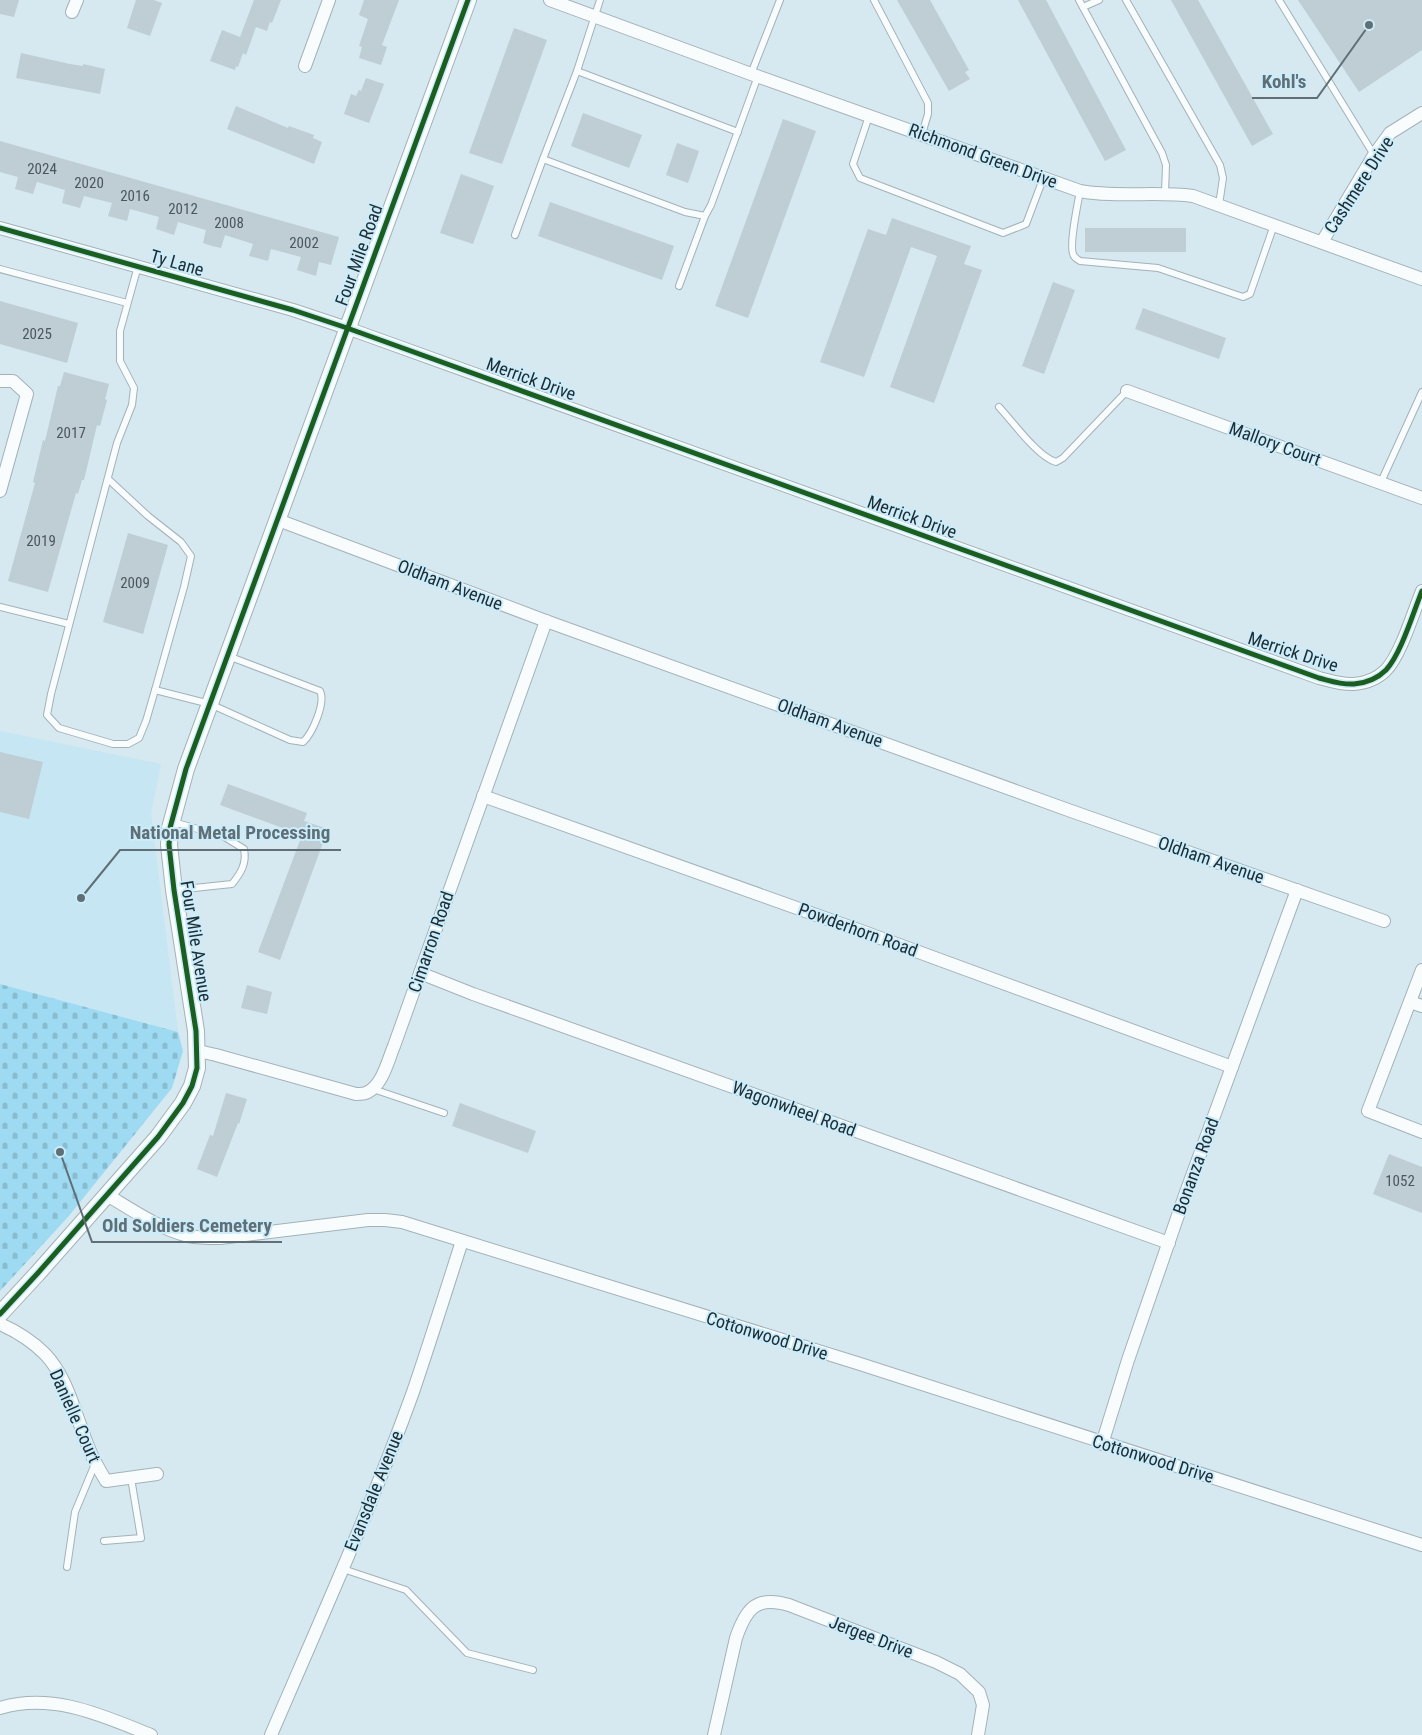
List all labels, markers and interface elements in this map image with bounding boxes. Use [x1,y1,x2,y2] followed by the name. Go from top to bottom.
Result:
[1252,64,1317,98] callout: Kohl's
[1262,70,1306,93] text: Kohl's
[906,119,1060,192] street label: Richmond Green Drive
[1319,132,1398,237] street label: Cashmere Drive
[27,160,57,178] house number: 2024
[74,174,104,192] house number: 2020
[120,187,150,205] house number: 2016
[168,200,198,218] house number: 2012
[330,201,387,308] street label: Four Mile Road
[214,214,244,232] house number: 2008
[289,234,319,252] house number: 2002
[148,245,206,280] street label: Ty Lane
[22,325,52,343] house number: 2025
[484,353,579,404] street label: Merrick Drive
[1226,417,1324,470] street label: Mallory Court
[56,424,86,442] house number: 2017
[865,491,960,542] street label: Merrick Drive
[26,532,56,550] house number: 2019
[395,555,506,614] street label: Oldham Avenue
[120,574,150,592] house number: 2009
[1245,627,1341,676] street label: Merrick Drive
[775,694,886,751] street label: Oldham Avenue
[120,816,341,850] callout: National Metal Processing
[130,821,330,844] text: National Metal Processing
[1155,832,1267,887] street label: Oldham Avenue
[177,879,216,1003] street label: Four Mile Avenue
[403,889,458,995] street label: Cimarron Road
[796,898,921,961] street label: Powderhorn Road
[729,1076,859,1141] street label: Wagonwheel Road
[1168,1114,1223,1217] street label: Bonanza Road
[1385,1172,1415,1190] house number: 1052
[92,1208,282,1242] callout: Old Soldiers Cemetery
[102,1214,273,1237] text: Old Soldiers Cemetery
[704,1307,831,1364] street label: Cottonwood Drive
[45,1366,105,1466] street label: Danielle Court
[340,1428,407,1554] street label: Evansdale Avenue
[1090,1430,1217,1487] street label: Cottonwood Drive
[826,1611,916,1662] street label: Jergee Drive

